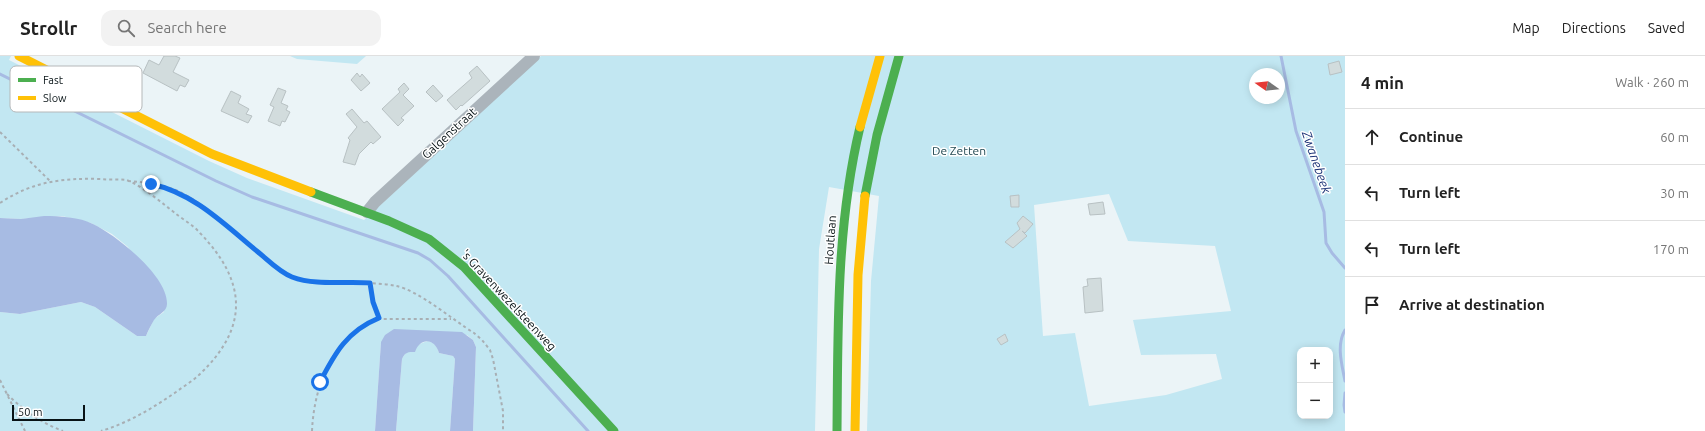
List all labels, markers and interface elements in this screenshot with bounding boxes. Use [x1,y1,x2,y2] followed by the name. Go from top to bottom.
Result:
[101,10,381,46] search box
[20,17,77,39] text: Strollr
[115,17,137,39] icon: search
[147,19,227,36] text: Search here
[1512,20,1540,36] text: Map
[1562,20,1626,36] text: Directions
[1648,20,1685,36] text: Saved
[10,66,142,112] legend
[1249,68,1285,104] north arrow
[1361,73,1404,92] text: 4 min
[43,74,64,86] text: Fast
[1615,75,1689,89] text: Walk · 260 m
[43,92,67,104] text: Slow
[419,104,479,161] street label: Galgenstraat
[1361,126,1383,148] icon: ahead
[1299,128,1334,195] water label: Zwanebeek
[1399,128,1463,145] text: Continue
[1660,130,1689,144] text: 60 m
[932,144,986,157] park label: De Zetten
[142,175,160,193] route end
[1361,182,1383,204] icon: left
[1399,184,1460,201] text: Turn left
[1660,186,1689,200] text: 30 m
[822,215,838,265] street label: Houtlaan
[1361,238,1383,260] icon: left
[1399,240,1460,257] text: Turn left
[1653,242,1689,256] text: 170 m
[459,247,559,353] street label: 's Gravenwezelsteenweg
[1361,294,1383,316] icon: arrive
[1399,296,1545,313] text: Arrive at destination
[1297,347,1333,419] map controls
[1297,347,1333,383] button: +
[311,373,329,391] route start
[1297,383,1333,419] button: −
[12,403,85,422] scale bar
[18,406,42,418] text: 50 m

